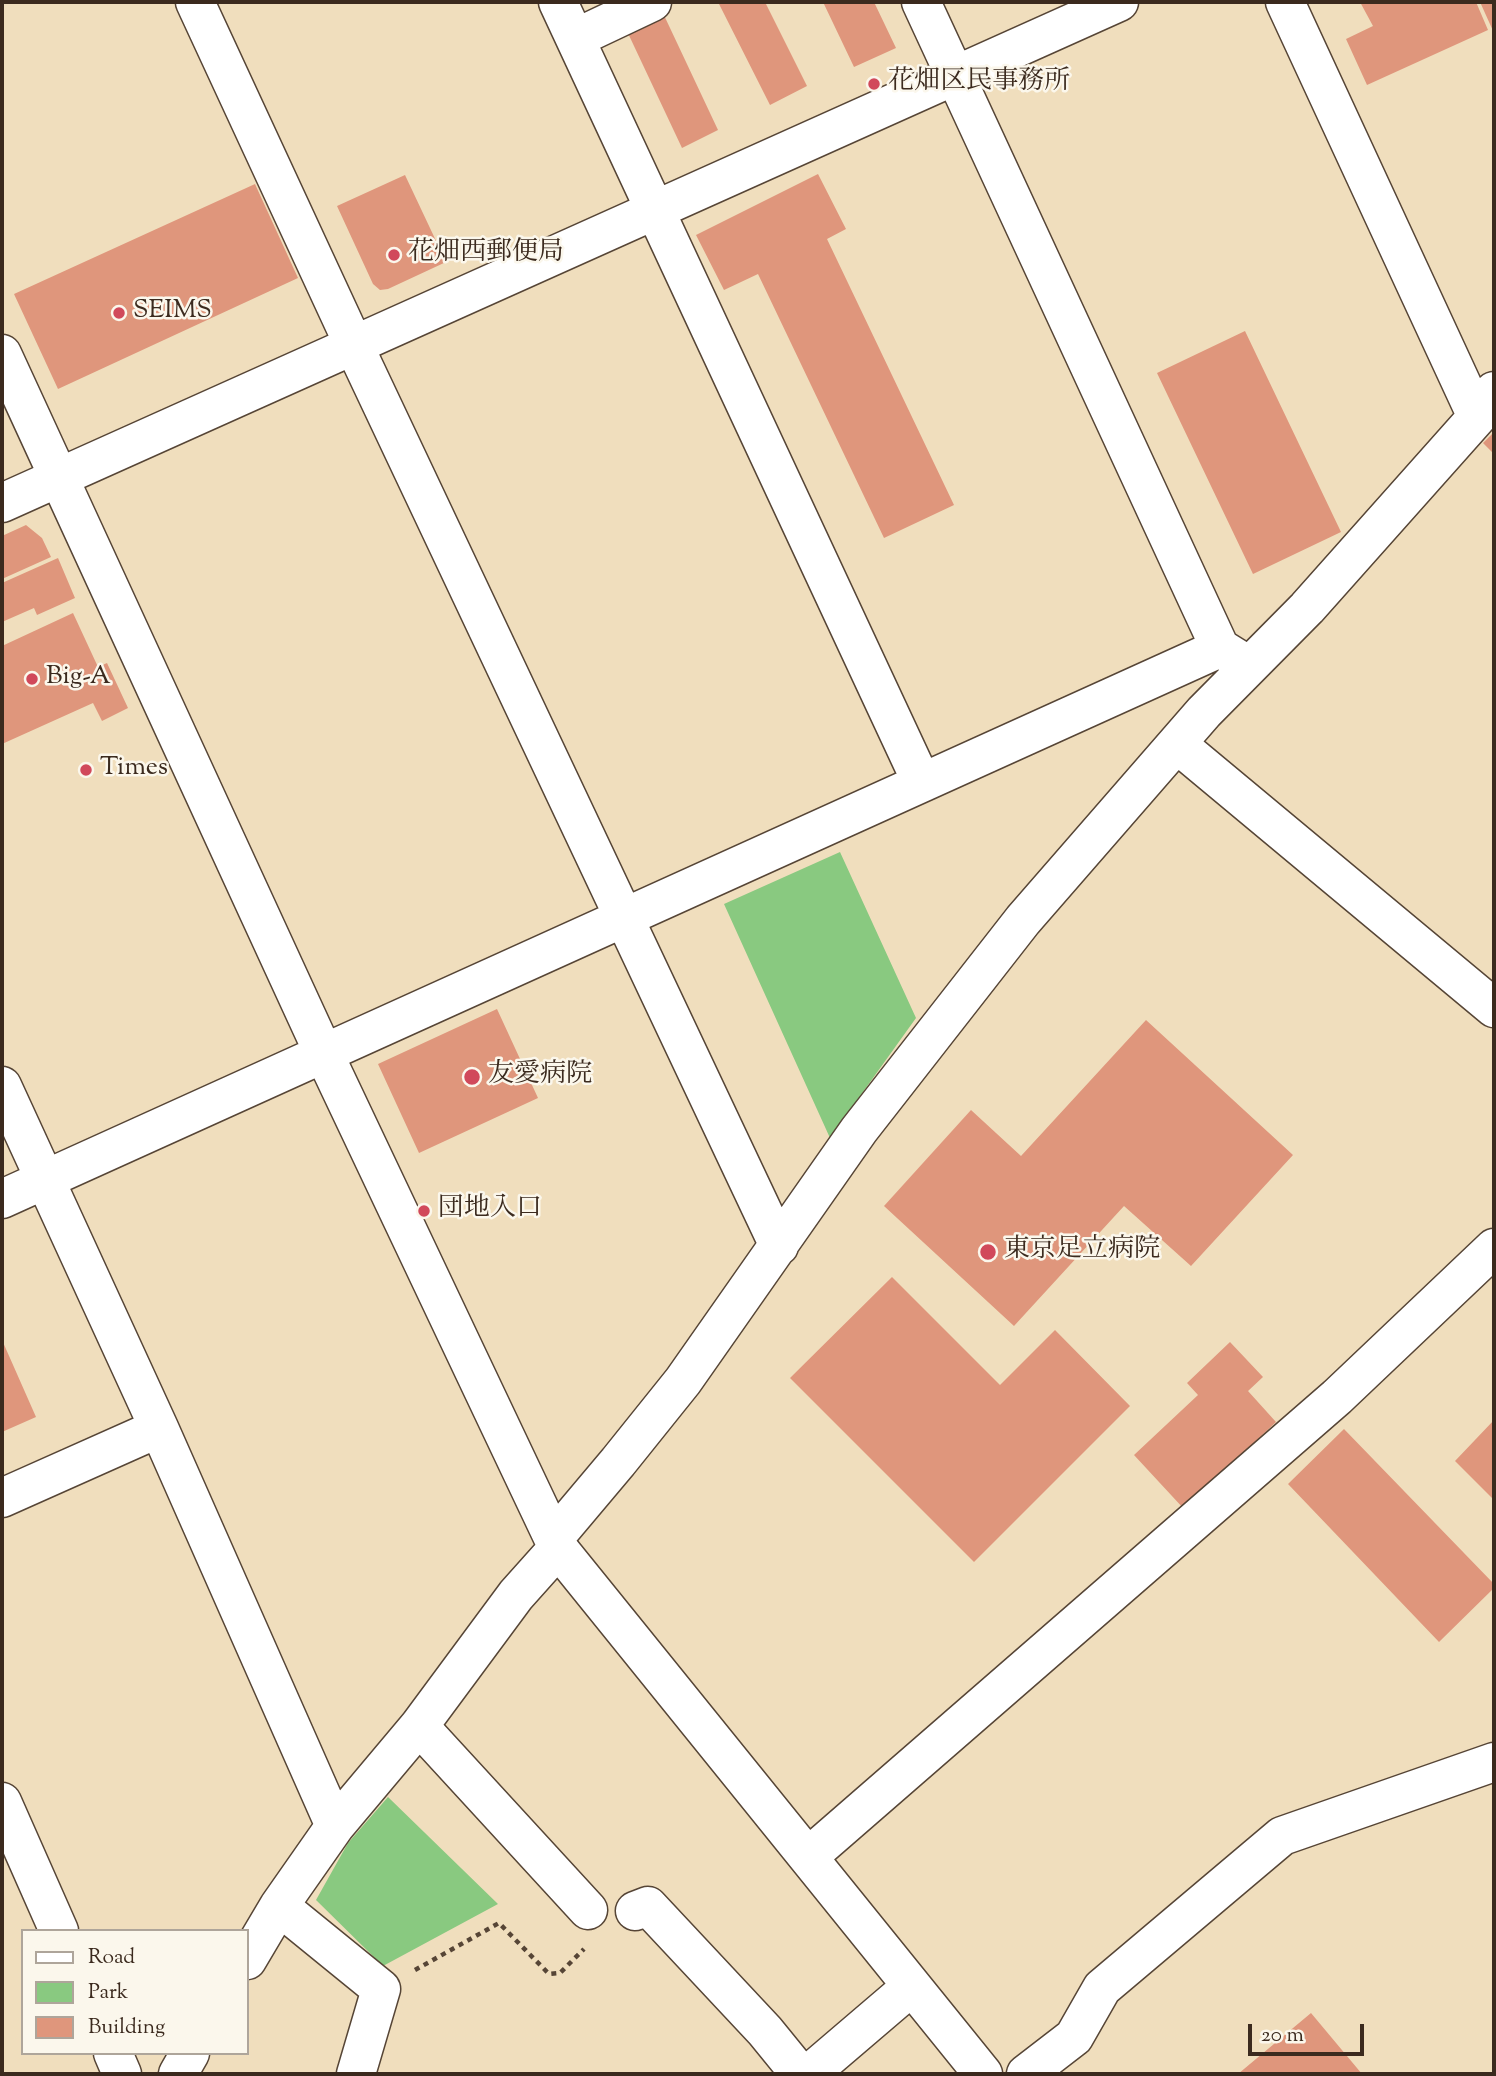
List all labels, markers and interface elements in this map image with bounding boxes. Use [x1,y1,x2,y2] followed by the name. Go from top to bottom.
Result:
[888,68,1070,100] place label: 花畑区民事務所
[866,76,882,92] marker: 花畑区民事務所
[408,239,564,271] place label: 花畑西郵便局
[386,247,402,263] marker: 花畑西郵便局
[133,297,212,329] place label: SEIMS
[111,305,127,321] marker: SEIMS
[46,663,111,695] place label: Big-A
[24,671,40,687] marker: Big-A
[100,754,168,786] place label: Times
[78,762,94,778] marker: Times
[488,1061,592,1093] place label: 友愛病院
[462,1067,482,1087] marker: 友愛病院
[438,1195,542,1227] place label: 団地入口
[416,1203,432,1219] marker: 団地入口
[1004,1236,1160,1268] place label: 東京足立病院
[978,1242,998,1262] marker: 東京足立病院
[21,1929,248,2055] legend
[88,1943,135,1973] text: Road
[88,1978,128,2008] text: Park
[1251,2010,1366,2054] scale bar
[88,2013,165,2043] text: Building
[1261,2021,1304,2051] text: 20 m

